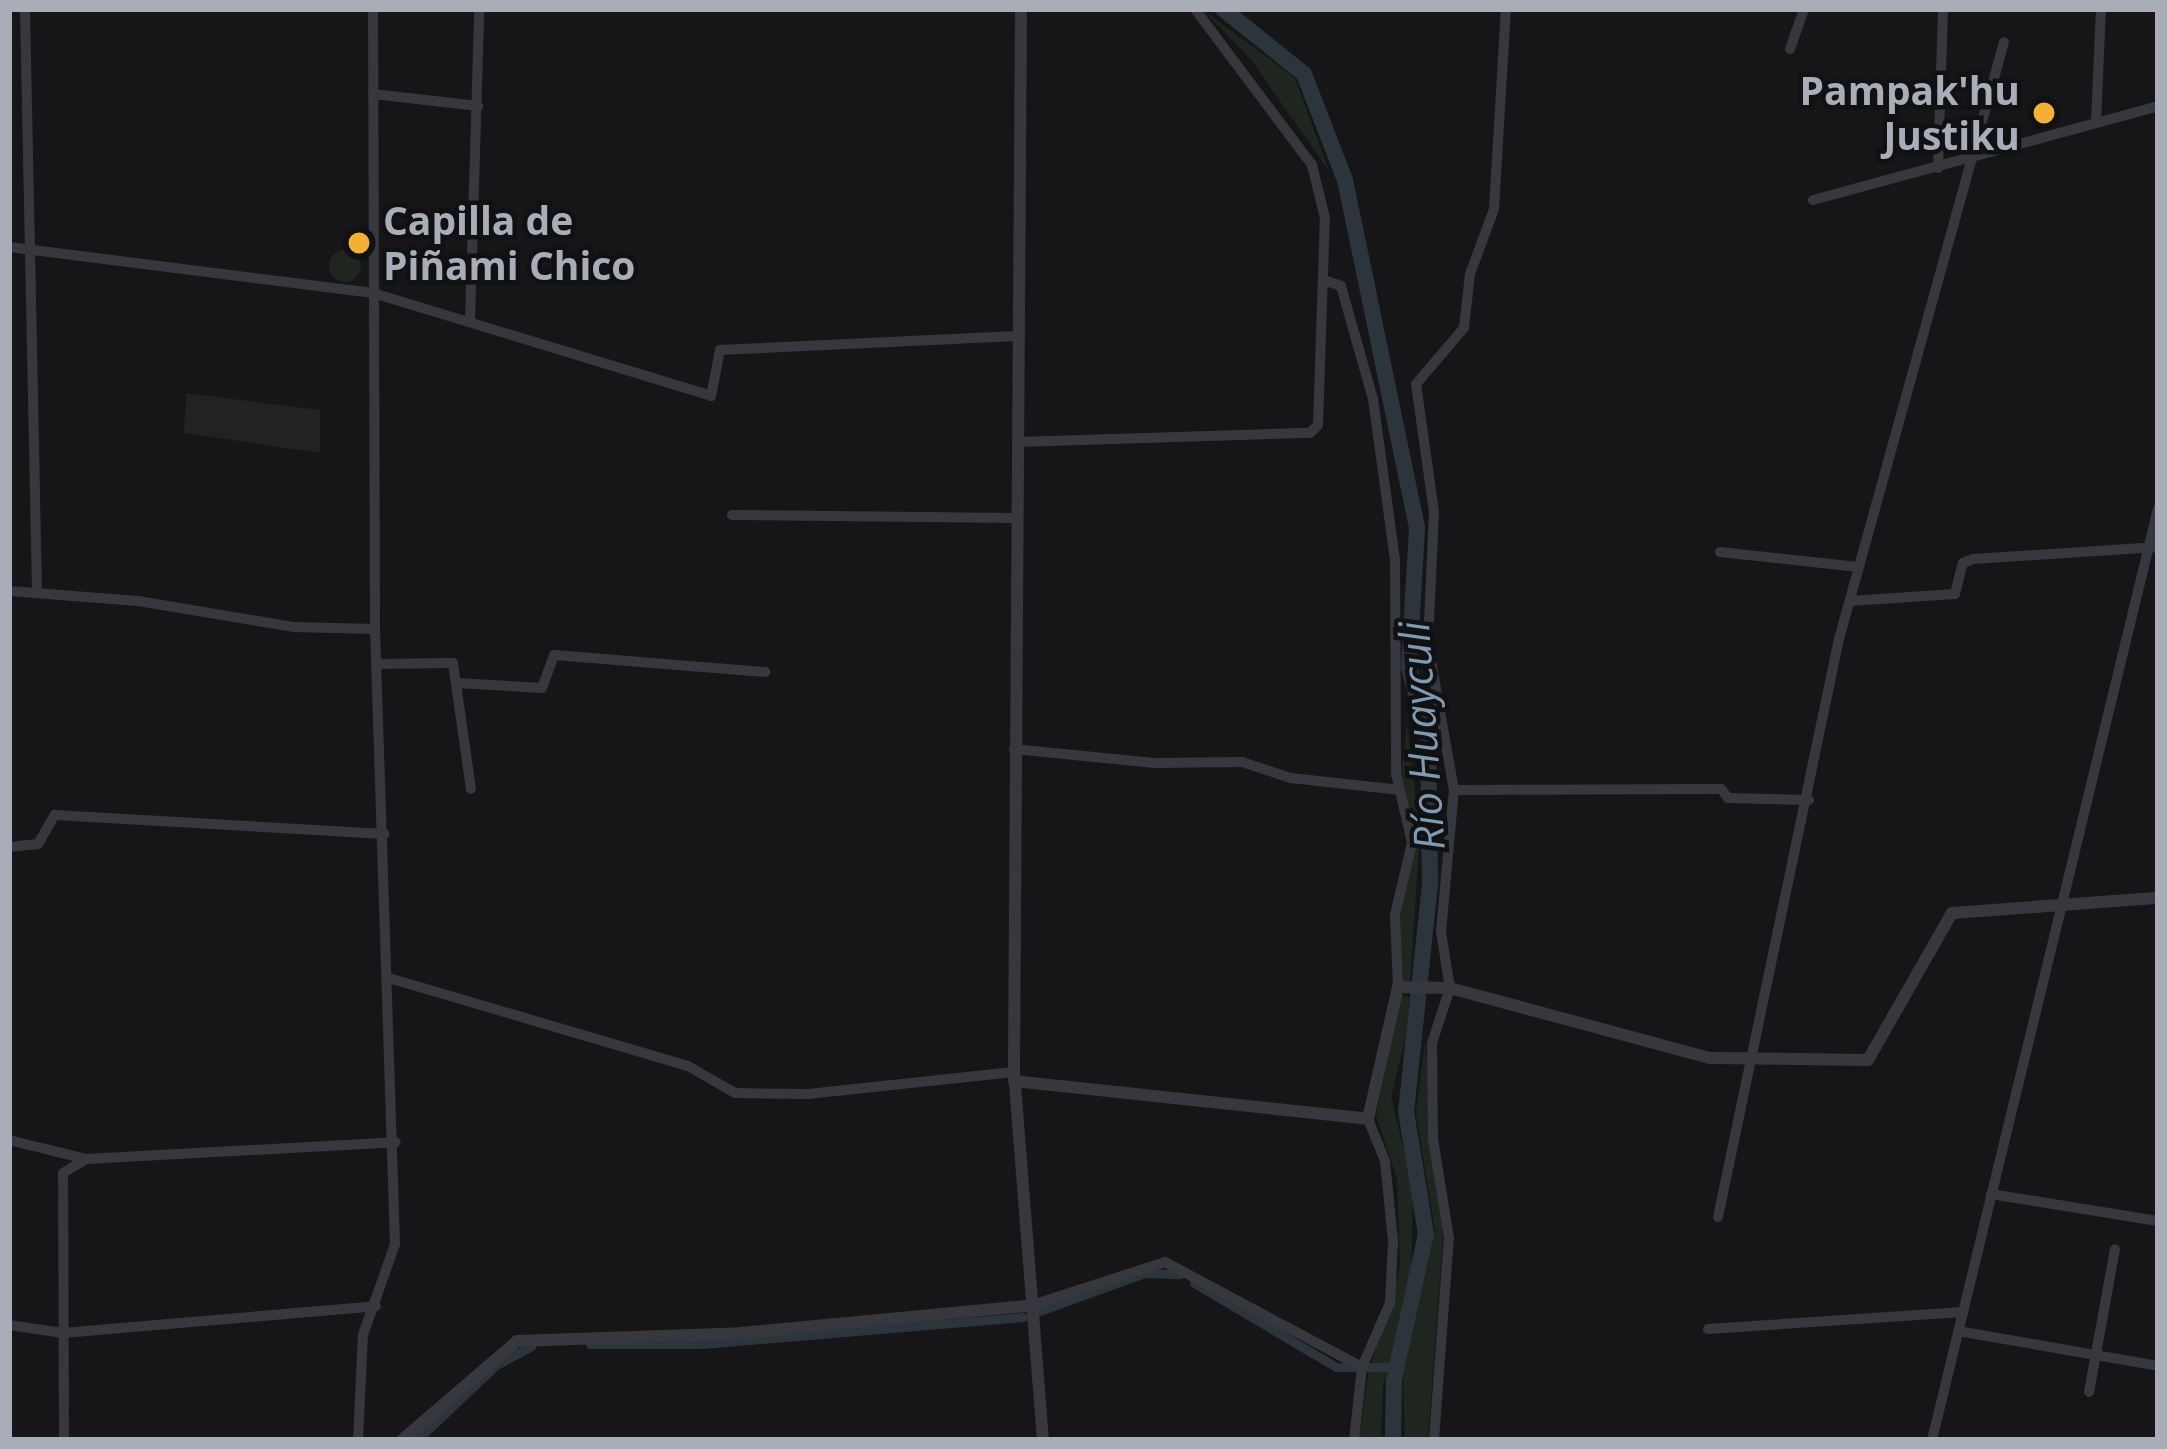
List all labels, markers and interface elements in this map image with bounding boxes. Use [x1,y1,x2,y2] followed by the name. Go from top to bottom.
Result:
[1800,68,2020,159] place label: Pampak'hu Justiku
[2031,100,2057,126] marker: Pampak'hu Justiku
[383,198,635,289] place label: Capilla de Piñami Chico
[346,230,372,256] marker: Capilla de Piñami Chico
[1388,620,1454,852] water label: Río Huayculi

